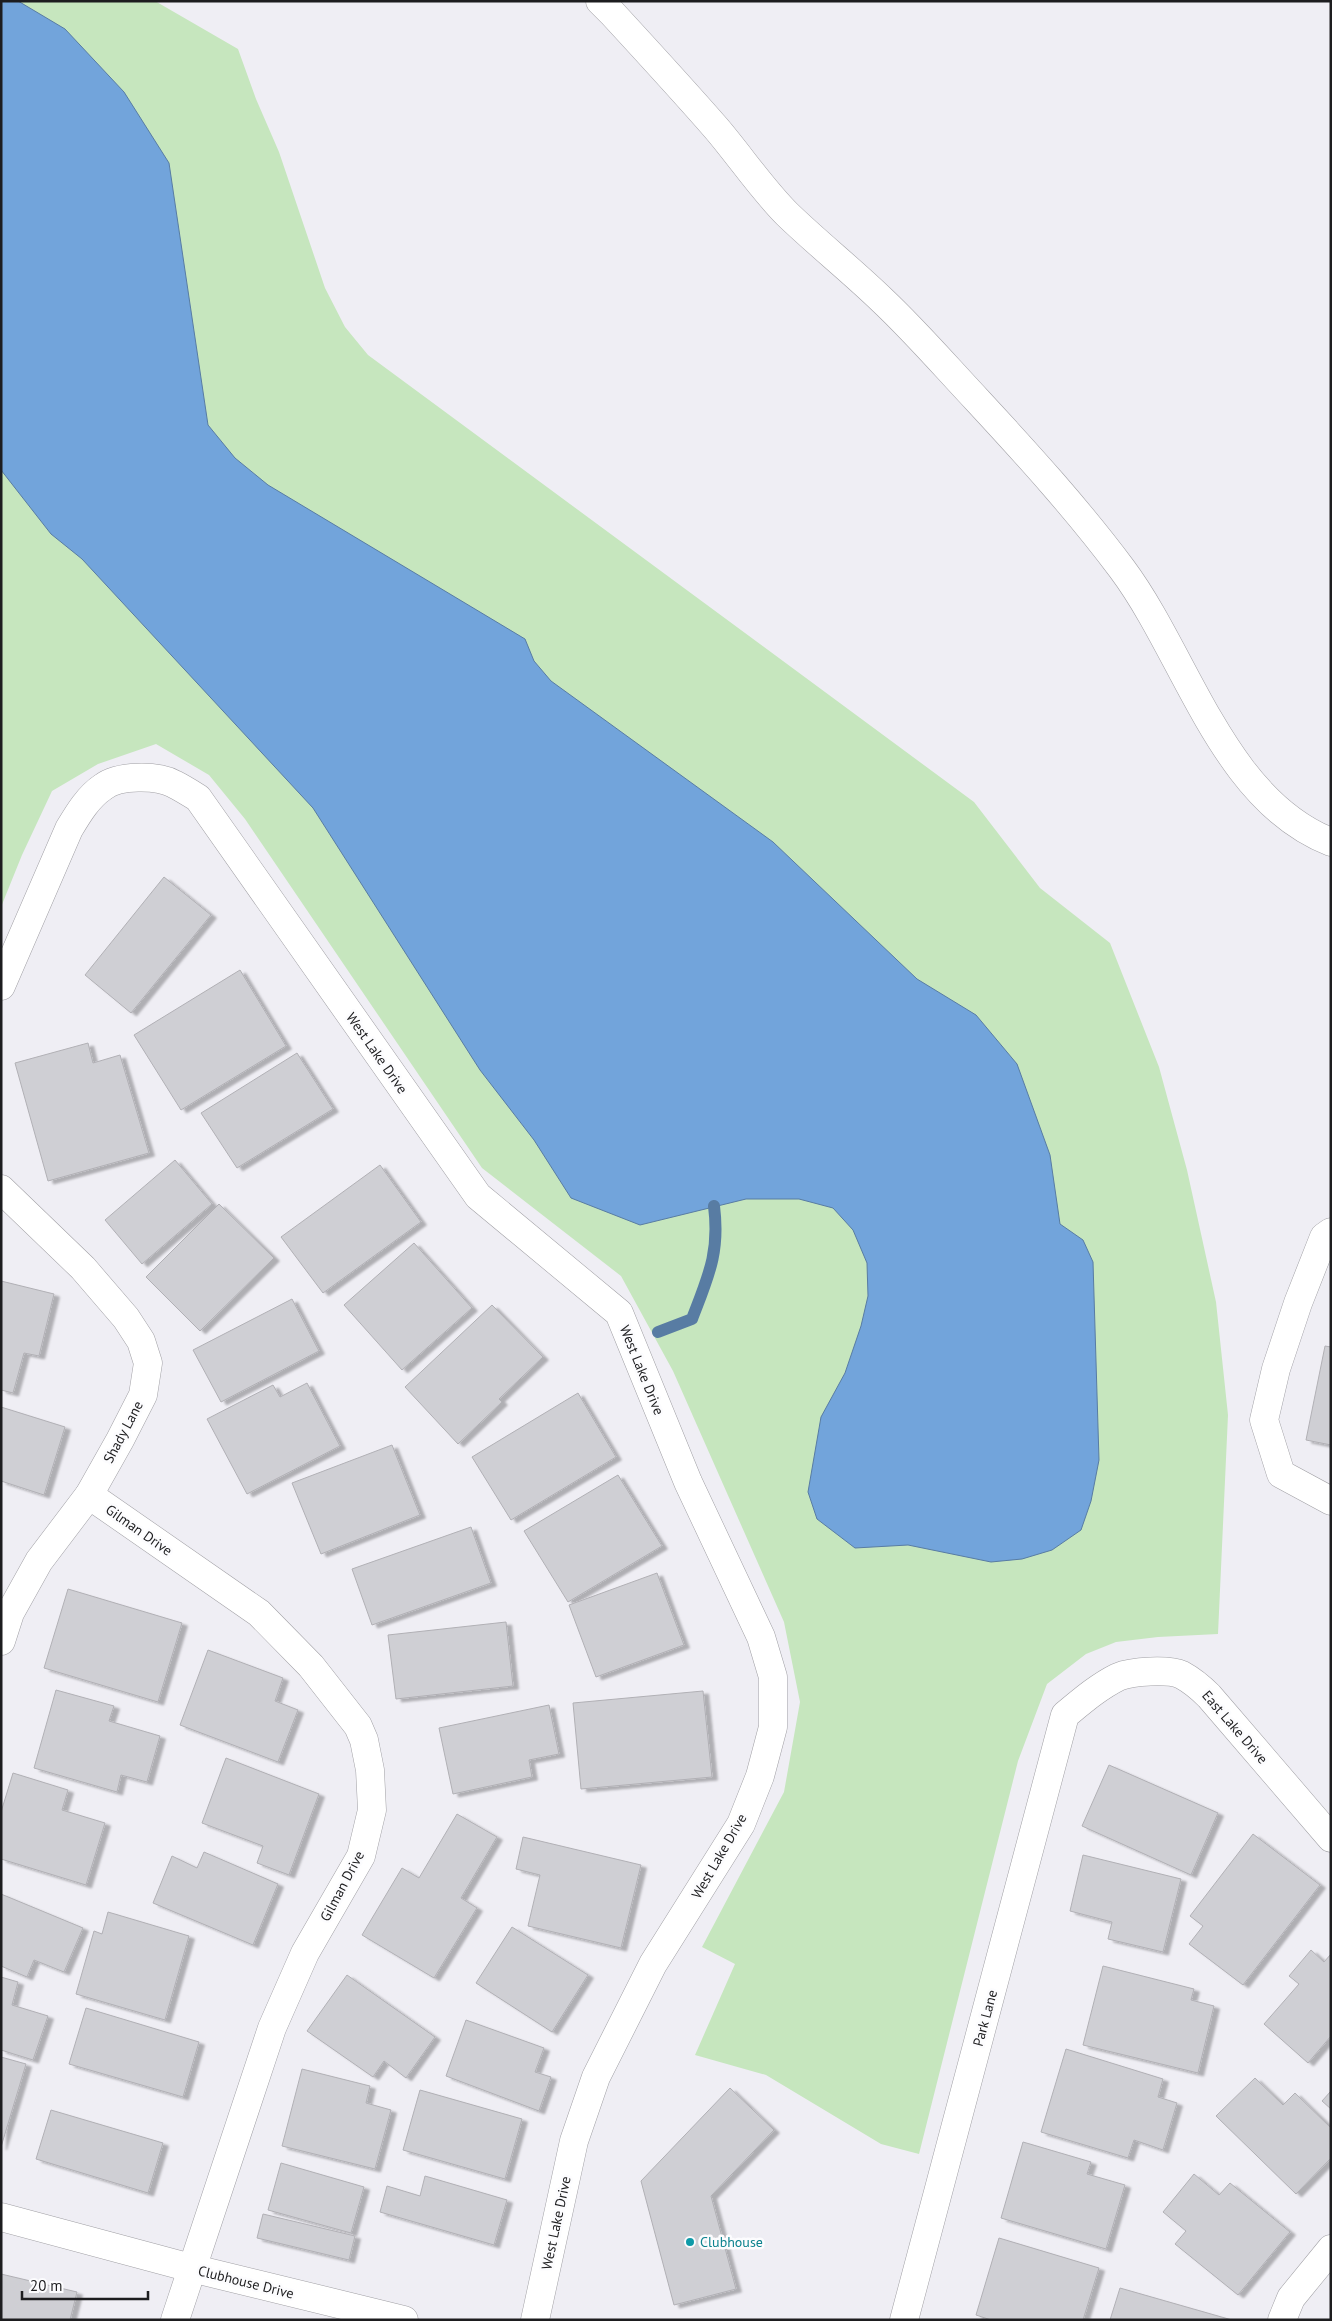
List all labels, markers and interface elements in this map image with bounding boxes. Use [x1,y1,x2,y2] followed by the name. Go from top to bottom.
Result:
[342,1009,412,1097] street label: West Lake Drive
[616,1323,668,1417] street label: West Lake Drive
[99,1398,147,1466] street label: Shady Lane
[102,1500,176,1560] street label: Gilman Drive
[1198,1687,1272,1767] street label: East Lake Drive
[687,1810,751,1902] street label: West Lake Drive
[316,1848,368,1924] street label: Gilman Drive
[969,1988,1001,2048] street label: Park Lane
[537,2175,575,2271] street label: West Lake Drive
[700,2233,763,2251] place label: Clubhouse
[684,2236,696,2248] marker: Clubhouse
[196,2261,296,2303] street label: Clubhouse Drive
[22,2268,149,2300] scale bar
[30,2276,63,2295] text: 20 m

